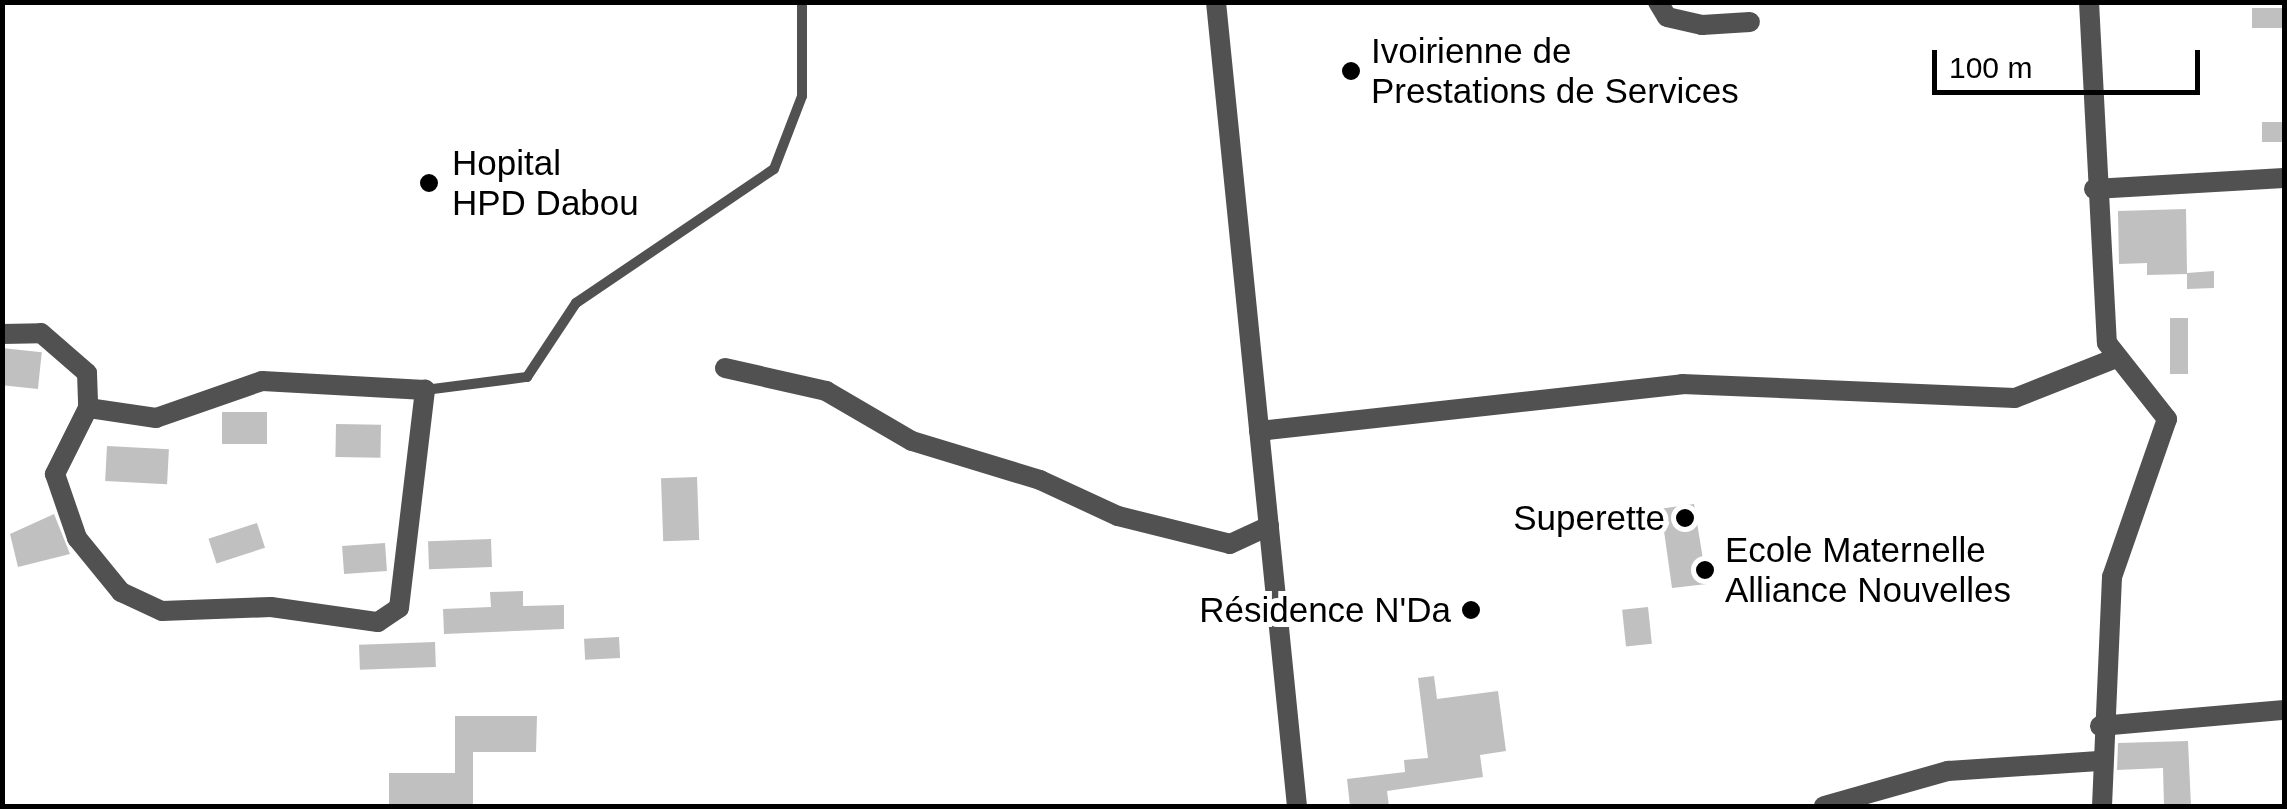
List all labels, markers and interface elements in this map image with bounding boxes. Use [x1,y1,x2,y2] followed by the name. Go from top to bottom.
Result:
[1371,30,1739,112] place label: Ivoirienne de Prestations de Services
[1937,30,2204,92] scale bar
[1949,51,2032,84] text: 100 m
[1340,60,1362,82] marker: Ivoirienne de Prestations de Services
[452,142,639,224] place label: Hopital HPD Dabou
[416,170,442,196] marker: Hopital HPD Dabou
[1513,497,1665,539] place label: Superette
[1674,507,1696,529] marker: Superette
[1725,529,2011,611] place label: Ecole Maternelle Alliance Nouvelles
[1694,559,1716,581] marker: Ecole Maternelle Alliance Nouvelles
[1199,589,1451,631] place label: Résidence N'Da
[1460,599,1482,621] marker: Résidence N'Da

